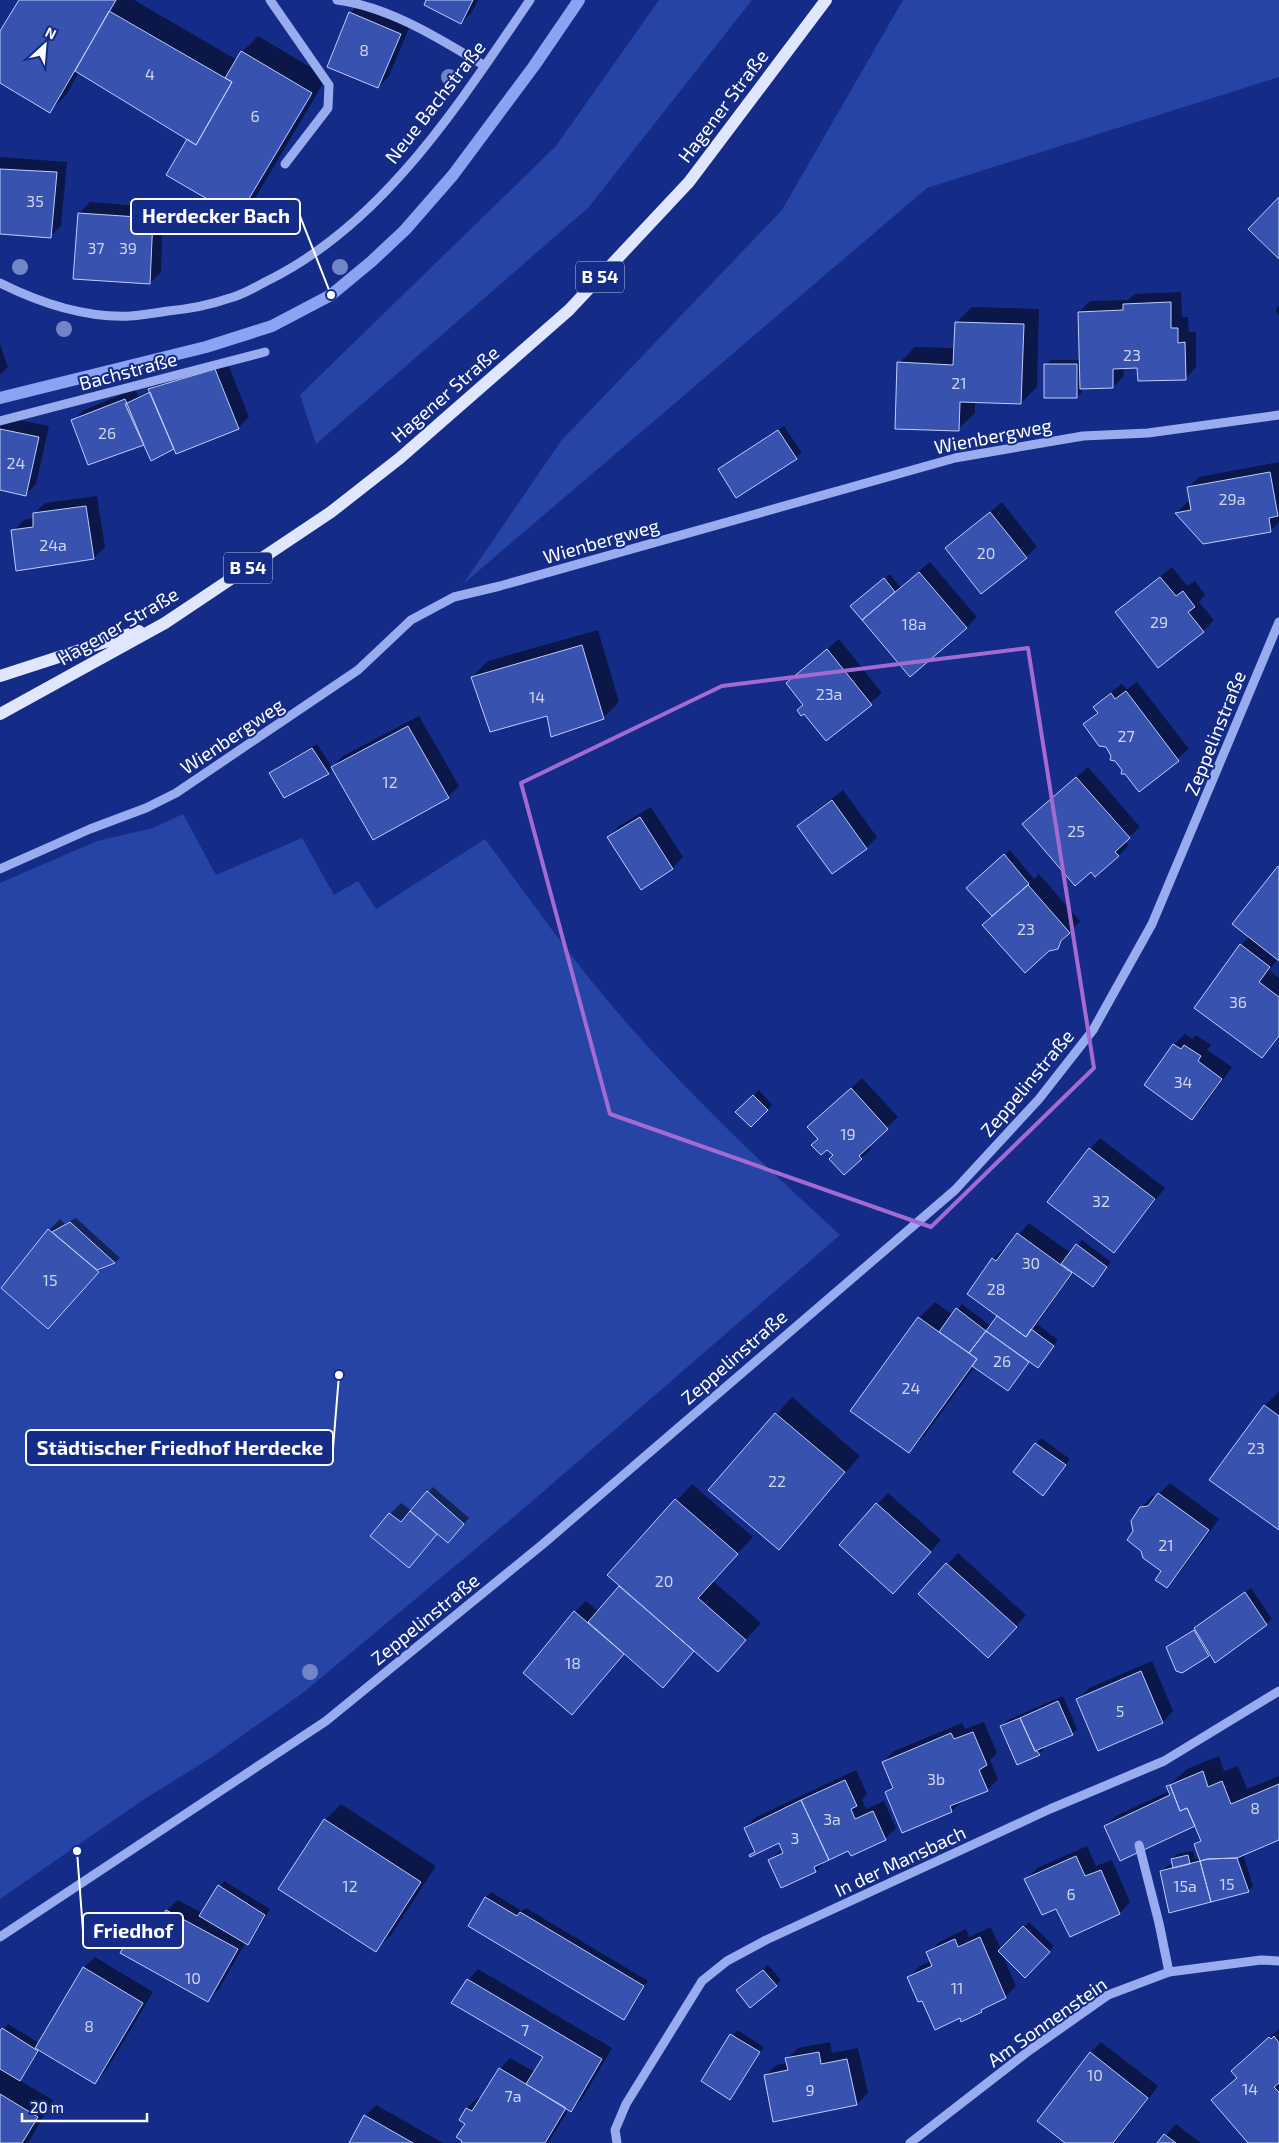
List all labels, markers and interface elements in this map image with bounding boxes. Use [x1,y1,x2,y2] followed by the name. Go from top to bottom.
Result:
[20,20,70,70] north arrow
[43,23,59,43] text: N
[380,36,490,168] street label: Neue Bachstraße
[359,40,369,59] house number: 8
[673,45,773,167] street label: Hagener Straße
[145,64,155,83] house number: 4
[250,106,260,125] house number: 6
[26,191,44,210] house number: 35
[131,199,300,234] callout: Herdecker Bach
[142,203,290,227] text: Herdecker Bach
[87,238,105,257] house number: 37
[119,238,137,257] house number: 39
[576,262,624,292] road number: B 54
[386,341,503,447] street label: Hagener Straße
[1123,345,1141,364] house number: 23
[76,346,179,395] street label: Bachstraße
[951,373,967,392] house number: 21
[932,413,1054,458] street label: Wienbergweg
[98,423,116,442] house number: 26
[7,453,26,472] house number: 24
[1219,489,1245,508] house number: 29a
[540,513,662,568] street label: Wienbergweg
[39,535,67,554] house number: 24a
[977,543,995,562] house number: 20
[224,552,272,584] road number: B 54
[53,582,182,669] street label: Hagener Straße
[1150,612,1168,631] house number: 29
[902,614,926,633] house number: 18a
[1179,667,1250,799] street label: Zeppelinstraße
[816,684,842,703] house number: 23a
[529,687,545,706] house number: 14
[176,692,288,779] street label: Wienbergweg
[1117,726,1135,745] house number: 27
[382,772,398,791] house number: 12
[1067,821,1085,840] house number: 25
[1017,919,1035,938] house number: 23
[1229,992,1247,1011] house number: 36
[975,1025,1078,1141] street label: Zeppelinstraße
[1174,1072,1193,1091] house number: 34
[840,1124,856,1143] house number: 19
[1092,1191,1110,1210] house number: 32
[1022,1253,1040,1272] house number: 30
[43,1270,57,1289] house number: 15
[987,1279,1005,1298] house number: 28
[676,1304,791,1409] street label: Zeppelinstraße
[993,1351,1011,1370] house number: 26
[902,1378,921,1397] house number: 24
[26,1430,333,1465] callout: Städtischer Friedhof Herdecke
[37,1435,323,1459] text: Städtischer Friedhof Herdecke
[1247,1438,1265,1457] house number: 23
[768,1471,786,1490] house number: 22
[1158,1535,1174,1554] house number: 21
[366,1568,483,1669] street label: Zeppelinstraße
[655,1571,673,1590] house number: 20
[565,1653,581,1672] house number: 18
[1116,1701,1124,1720] house number: 5
[927,1769,945,1788] house number: 3b
[1250,1798,1260,1817] house number: 8
[823,1809,841,1828] house number: 3a
[830,1820,969,1901] street label: In der Mansbach
[791,1828,799,1847] house number: 3
[1220,1874,1234,1893] house number: 15
[342,1876,358,1895] house number: 12
[1173,1876,1197,1895] house number: 15a
[1066,1884,1076,1903] house number: 6
[83,1913,183,1948] callout: Friedhof
[93,1918,174,1942] text: Friedhof
[185,1968,201,1987] house number: 10
[983,1972,1111,2071] street label: Am Sonnenstein
[951,1978,963,1997] house number: 11
[84,2016,94,2035] house number: 8
[521,2020,529,2039] house number: 7
[1087,2065,1103,2084] house number: 10
[1242,2079,1258,2098] house number: 14
[805,2080,815,2099] house number: 9
[505,2086,521,2105] house number: 7a
[22,2090,148,2122] scale bar
[30,2098,64,2116] text: 20 m

